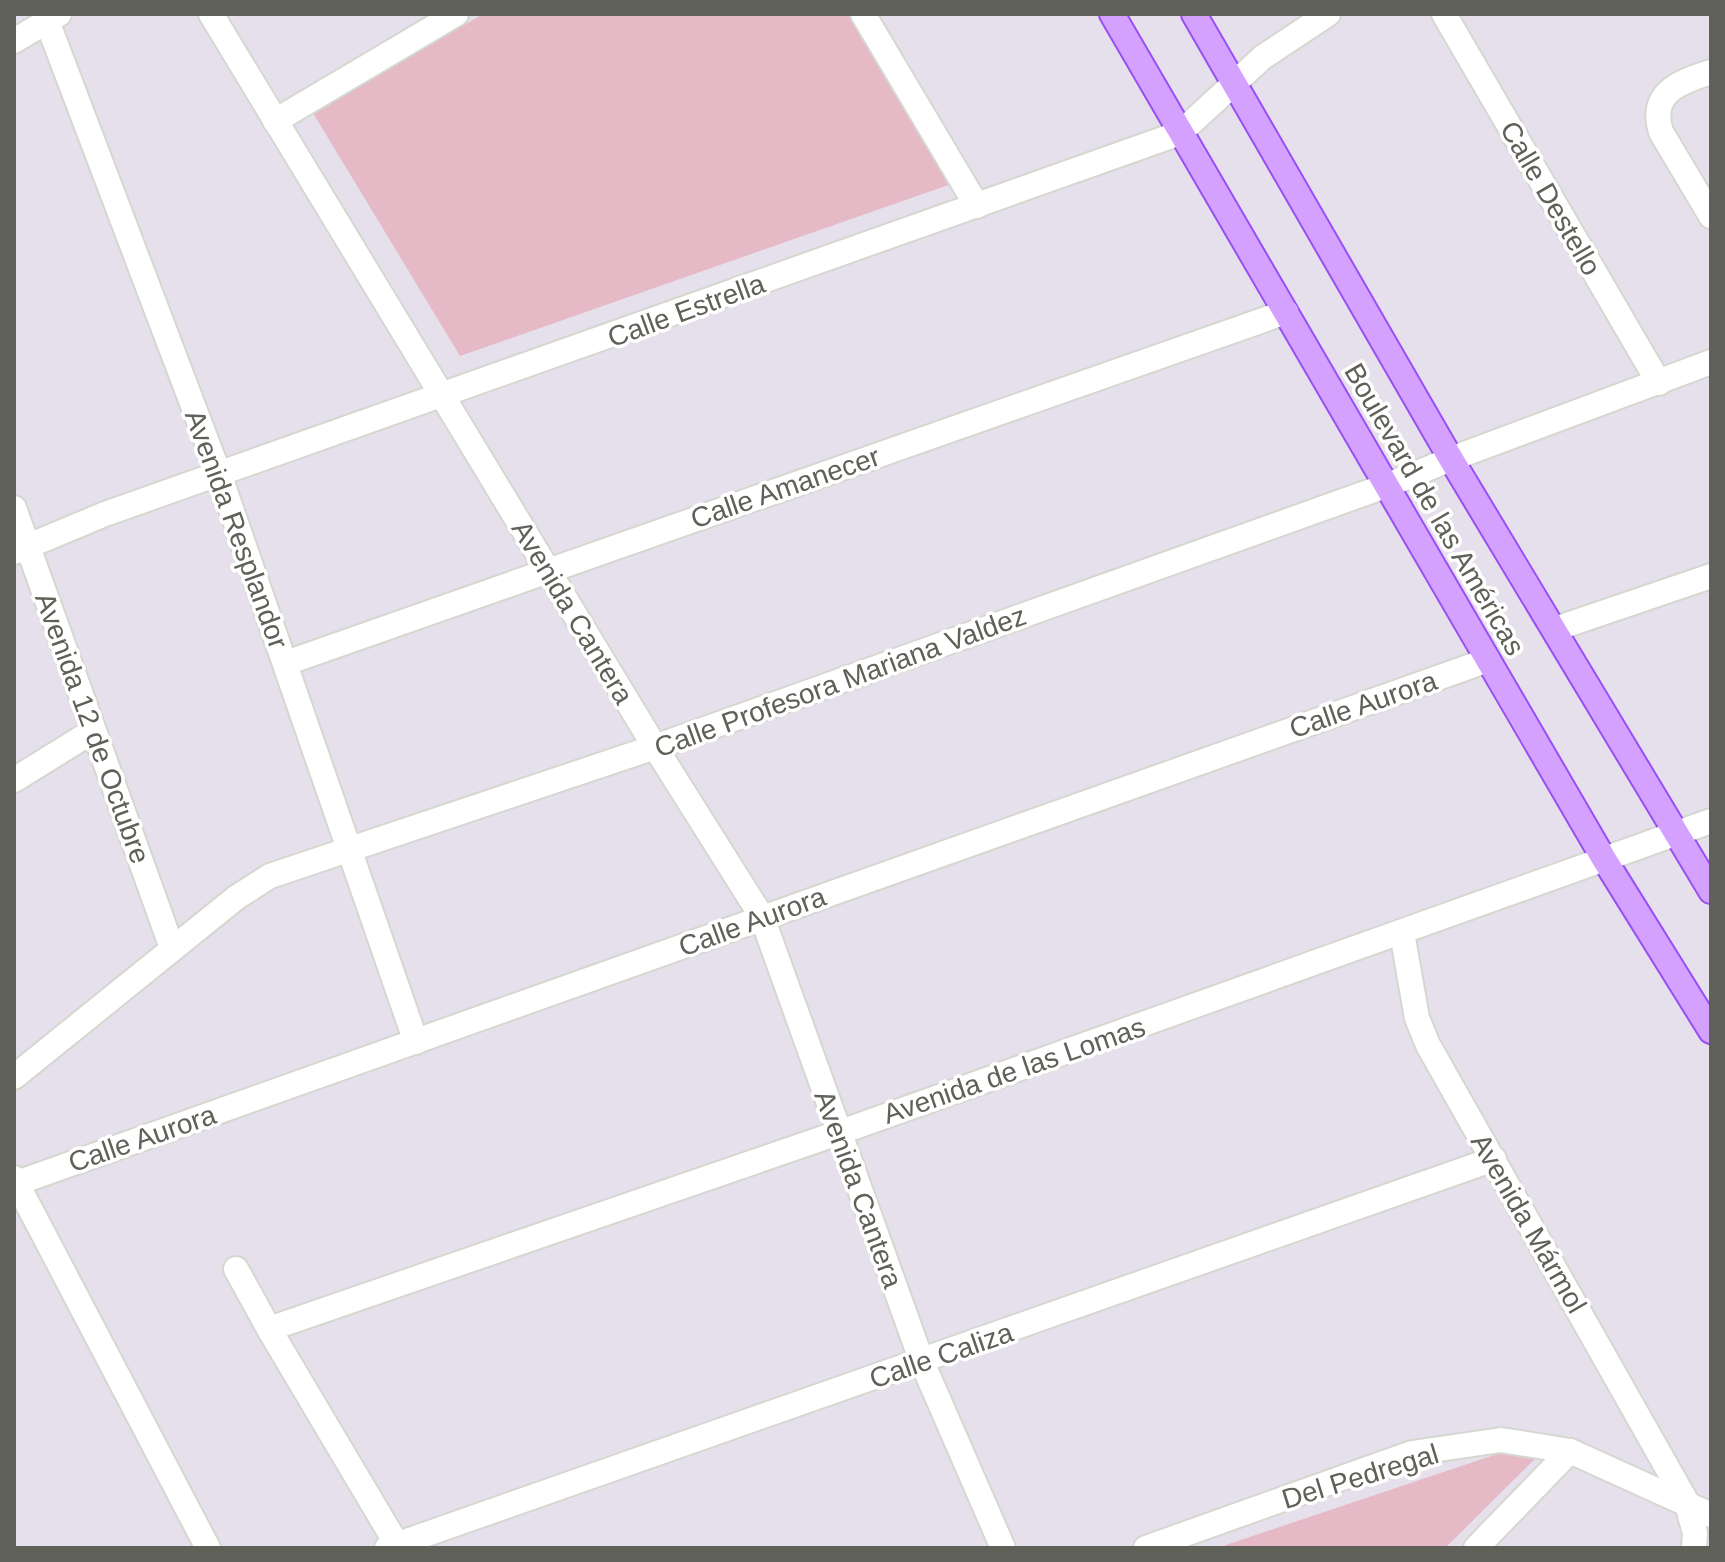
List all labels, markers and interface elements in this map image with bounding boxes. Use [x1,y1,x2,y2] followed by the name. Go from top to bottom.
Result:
[1494,116,1607,281] street label: Calle Destello
[603,268,769,353] street label: Calle Estrella
[1338,358,1531,661] street label: Boulevard de las Américas
[179,406,294,653] street label: Avenida Resplandor
[687,441,884,534] street label: Calle Amanecer
[506,515,640,710] street label: Avenida Cantera
[29,589,156,868] street label: Avenida 12 de Octubre
[650,600,1030,763] street label: Calle Profesora Mariana Valdez
[1285,665,1441,744] street label: Calle Aurora
[674,880,830,962] street label: Calle Aurora
[879,1011,1149,1130] street label: Avenida de las Lomas
[808,1086,909,1293] street label: Avenida Cantera
[64,1099,220,1178] street label: Calle Aurora
[1465,1128,1592,1318] street label: Avenida Mármol
[865,1316,1017,1394] street label: Calle Caliza
[1278,1438,1442,1515] street label: Del Pedregal

